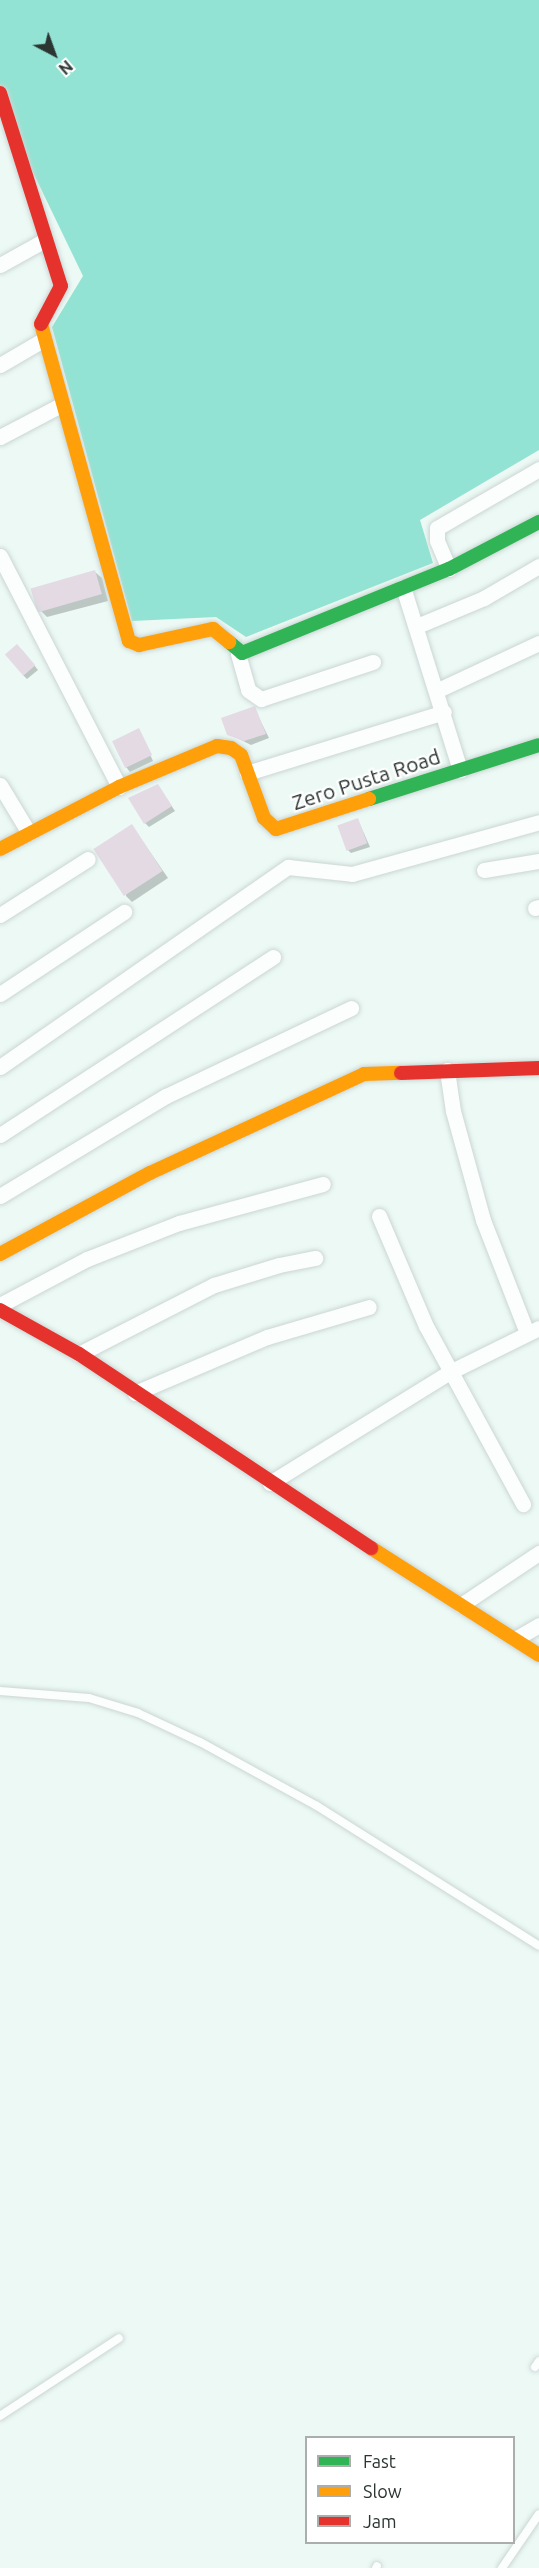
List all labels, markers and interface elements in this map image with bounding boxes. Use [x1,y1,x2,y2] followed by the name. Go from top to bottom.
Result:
[24,24,84,84] north arrow
[55,57,76,78] text: N
[289,743,443,815] street label: Zero Pusta Road
[305,2436,515,2544] legend
[363,2451,396,2471] text: Fast
[363,2481,402,2501] text: Slow
[363,2511,397,2531] text: Jam

